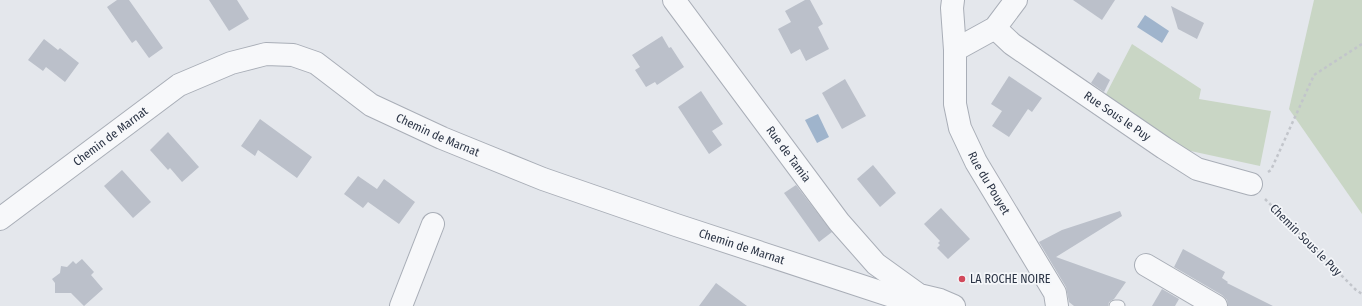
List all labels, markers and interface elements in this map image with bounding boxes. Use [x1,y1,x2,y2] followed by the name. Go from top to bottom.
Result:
[1081,88,1154,144] street label: Rue Sous le Puy
[70,104,151,169] street label: Chemin de Marnat
[394,111,482,159] street label: Chemin de Marnat
[763,124,814,185] street label: Rue de Tamia
[965,149,1013,217] street label: Rue du Pouyet
[1267,201,1345,279] street label: Chemin Sous le Puy
[697,226,787,267] street label: Chemin de Marnat
[970,272,1051,286] place label: LA ROCHE NOIRE
[957,274,967,284] marker: LA ROCHE NOIRE

